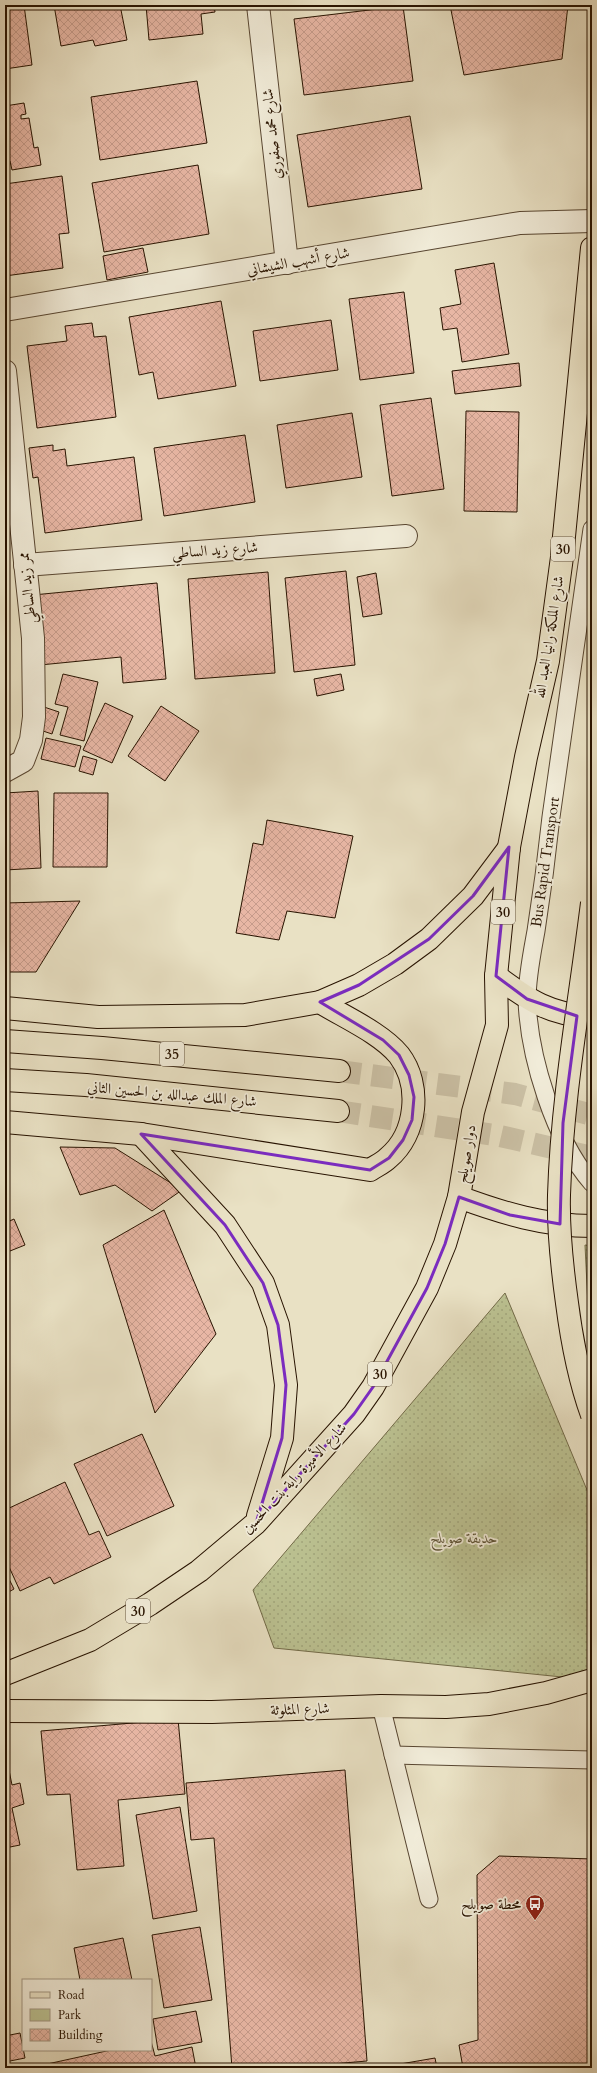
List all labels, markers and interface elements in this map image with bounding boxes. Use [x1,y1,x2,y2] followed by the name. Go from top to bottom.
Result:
[257,87,290,180] street label: شارع محمد صفوري
[245,241,351,283] street label: شارع أشهب الشيشاني
[171,537,259,567] street label: شارع زيد الساطي
[551,537,575,561] road number: 30
[13,551,45,625] street label: ممر زيد الساطي
[527,574,572,700] street label: شارع الملكة رانيا العبد الله
[526,795,564,928] street label: Bus Rapid Transport
[491,900,515,924] road number: 30
[160,1042,184,1066] road number: 35
[86,1077,258,1114] street label: شارع الملك عبدالله بن الحسين الثاني
[452,1123,484,1185] street label: دوار صويلح
[368,1362,392,1386] road number: 30
[236,1417,353,1540] street label: شارع الأميرة راية بنت الحسين
[430,1528,498,1552] park label: حديقة صويلح
[126,1599,150,1623] road number: 30
[270,1698,330,1723] street label: شارع المثلوثة
[524,1893,546,1921] bus stop icon: محطة صويلح
[461,1894,521,1918] place label: محطة صويلح
[22,1979,152,2051] legend
[58,1987,85,2003] text: Road
[58,2007,82,2023] text: Park
[58,2027,103,2043] text: Building

